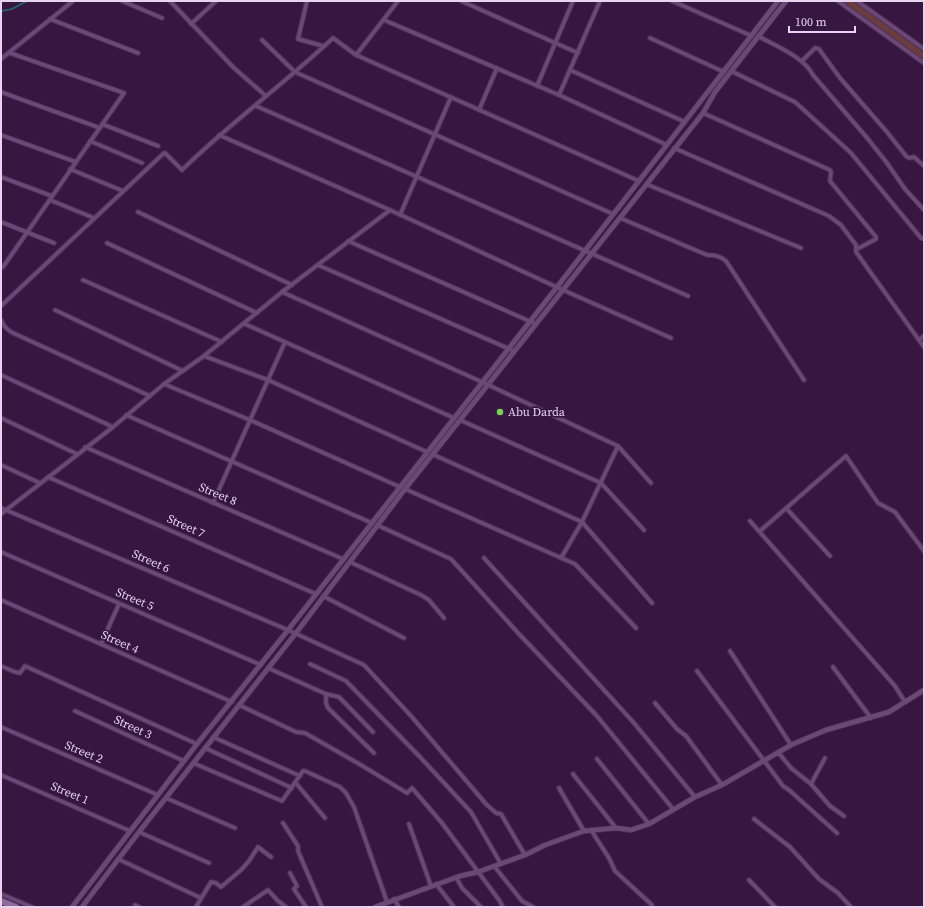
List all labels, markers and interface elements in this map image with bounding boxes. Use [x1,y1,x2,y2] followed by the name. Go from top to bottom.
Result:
[789,8,855,34] scale bar
[795,14,827,30] text: 100 m
[508,404,566,420] place label: Abu Darda
[495,407,505,417] marker: Abu Darda
[197,479,239,509] street label: Street 8
[165,511,207,541] street label: Street 7
[130,546,172,576] street label: Street 6
[114,584,156,614] street label: Street 5
[99,627,141,657] street label: Street 4
[112,711,154,743] street label: Street 3
[63,737,105,767] street label: Street 2
[49,778,91,808] street label: Street 1

